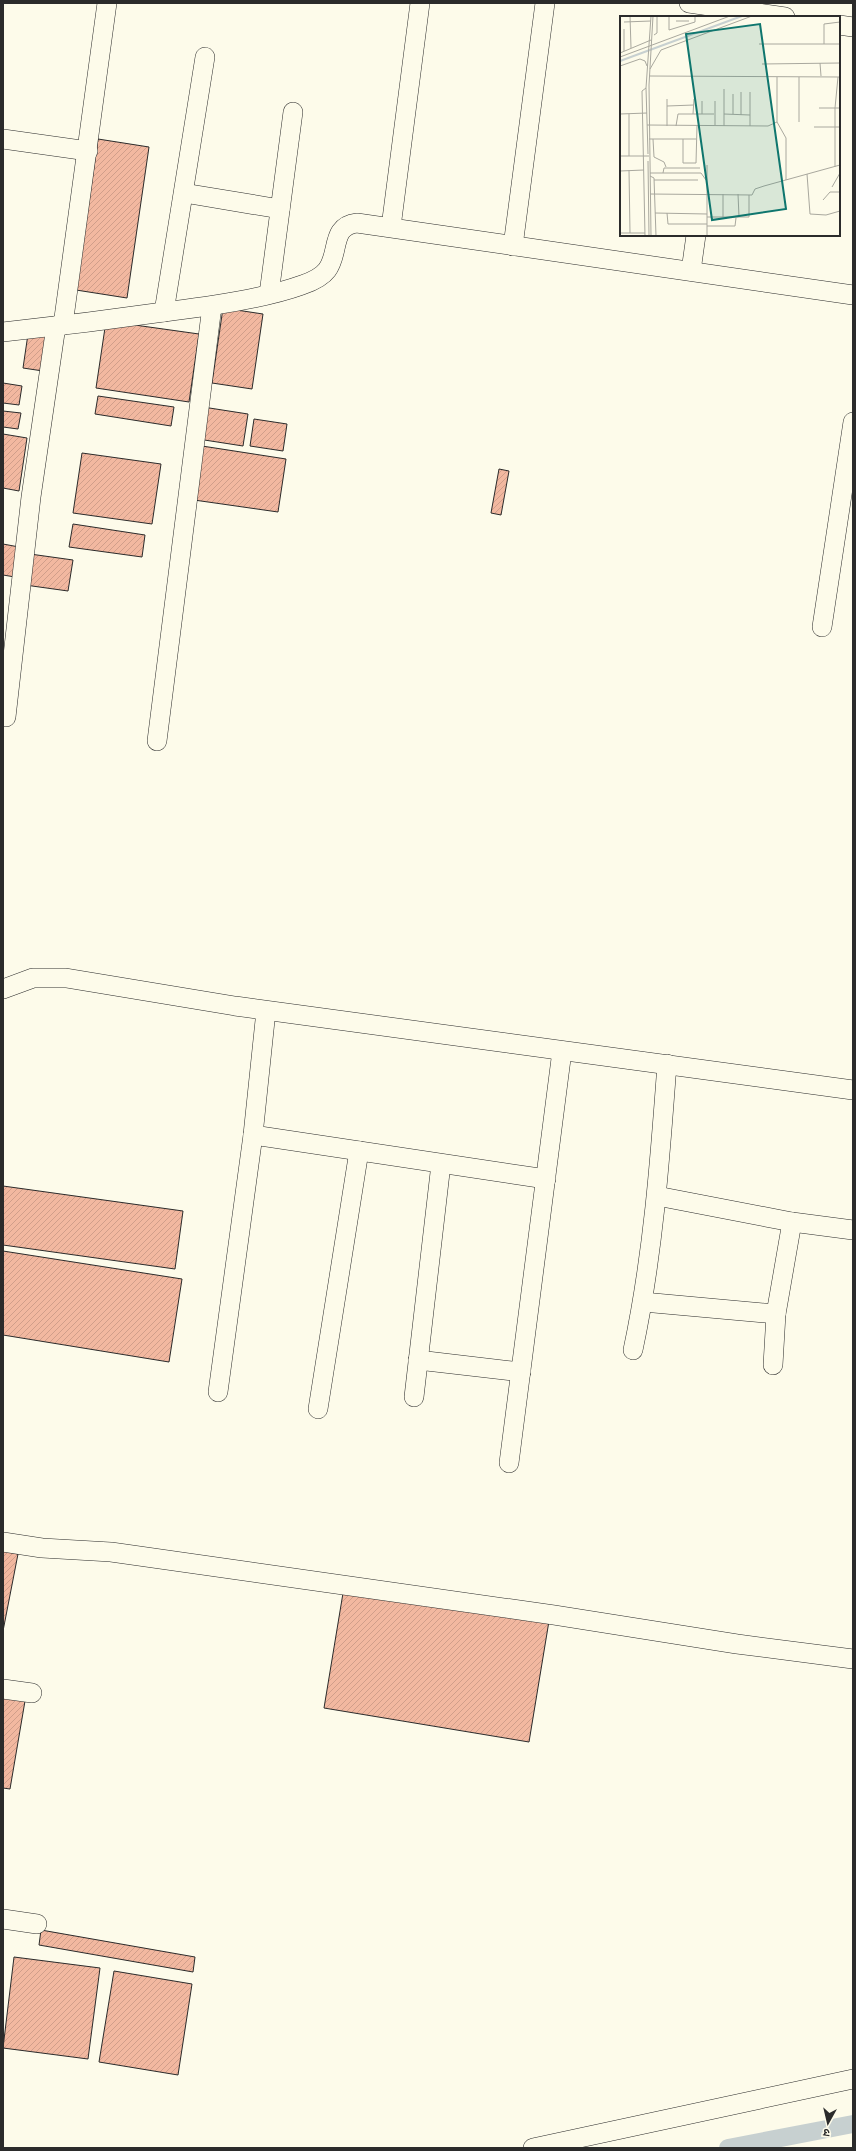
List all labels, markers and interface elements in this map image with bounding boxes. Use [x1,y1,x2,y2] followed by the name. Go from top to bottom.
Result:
[620,16,840,236] inset map
[808,2103,848,2143] north arrow
[822,2125,831,2140] text: उ

